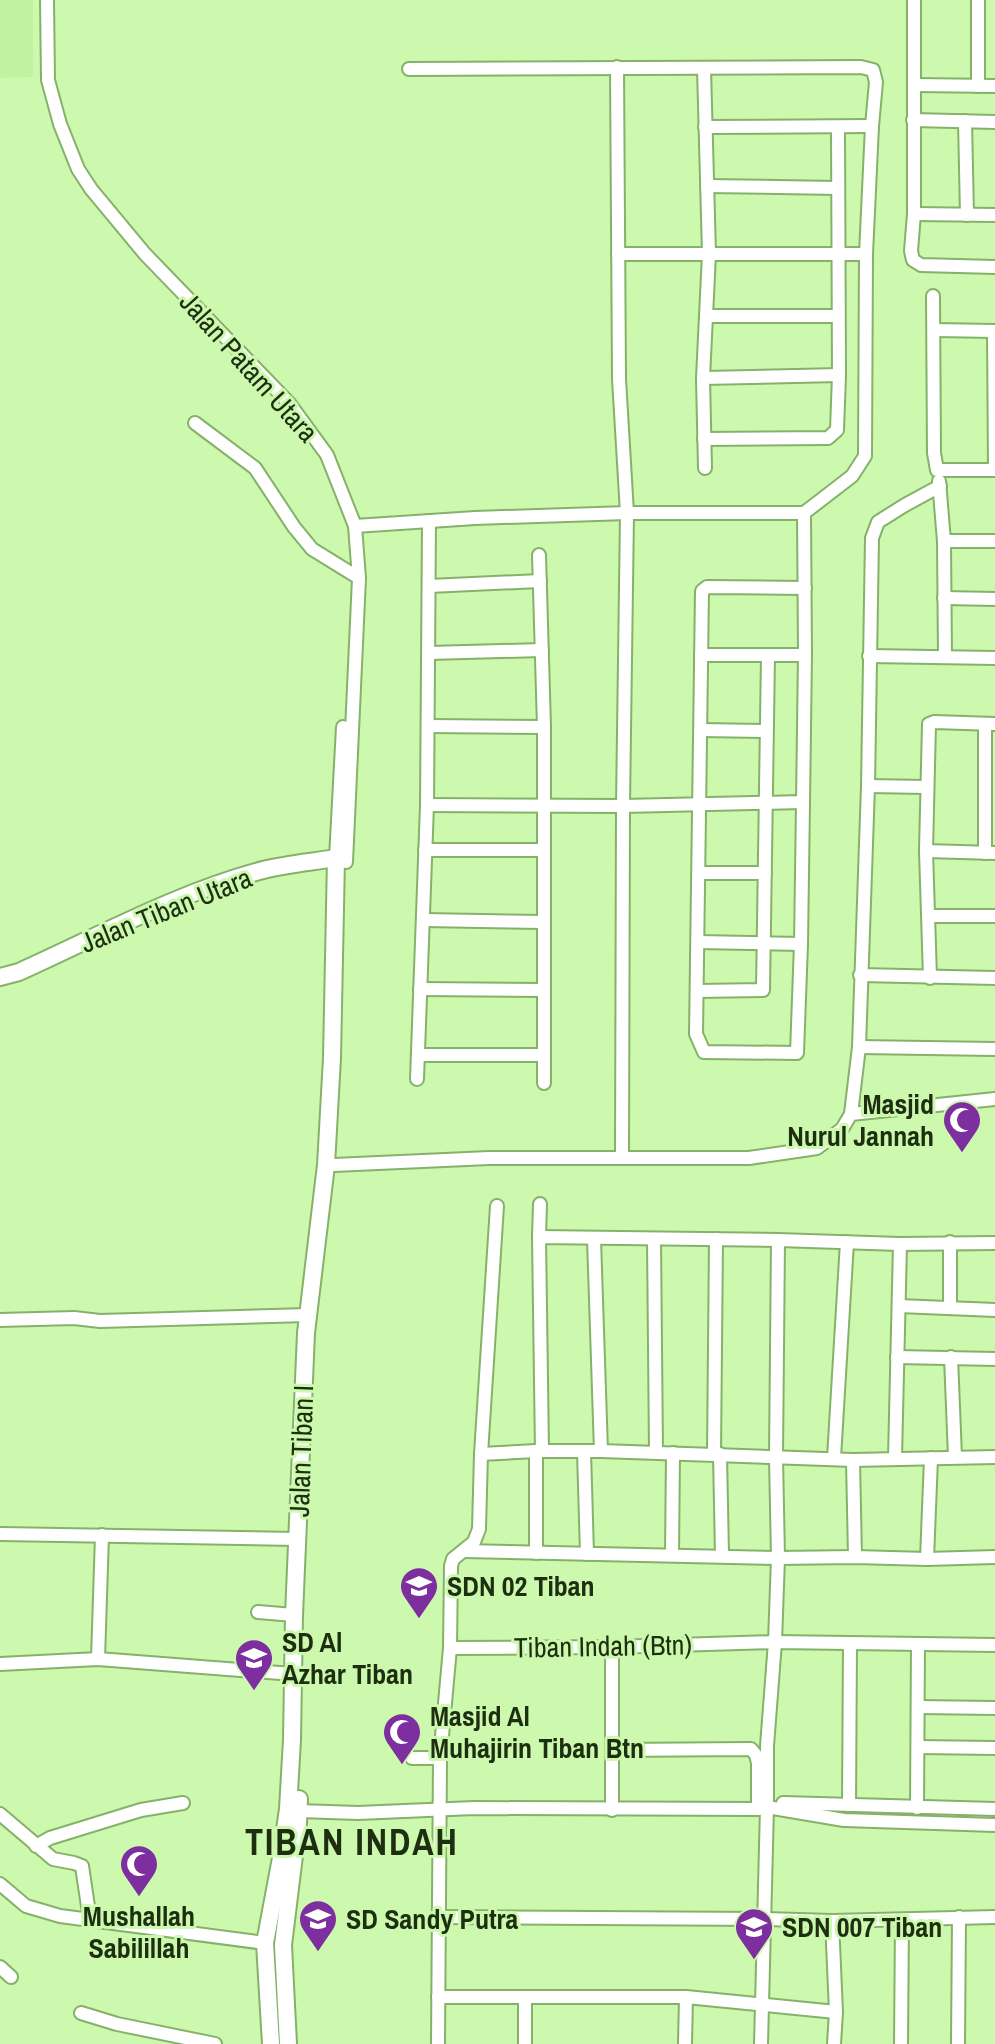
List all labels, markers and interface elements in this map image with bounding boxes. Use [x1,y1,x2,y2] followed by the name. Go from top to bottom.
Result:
[171,284,327,451] street label: Jalan Patam Utara
[75,858,258,962] street label: Jalan Tiban Utara
[787,1085,934,1155] place label: Masjid Nurul Jannah
[941,1099,983,1154] mosque icon: Masjid Nurul Jannah
[280,1384,322,1518] street label: Jalan Tiban I
[398,1565,440,1620] school or university icon: SDN 02 Tiban
[447,1567,595,1605] place label: SDN 02 Tiban
[282,1623,413,1693] place label: SD Al Azhar Tiban
[514,1625,692,1667] street label: Tiban Indah (Btn)
[233,1637,275,1692] school or university icon: SD Al Azhar Tiban
[430,1697,644,1767] place label: Masjid Al Muhajirin Tiban Btn
[381,1711,423,1766] mosque icon: Masjid Al Muhajirin Tiban Btn
[245,1818,459,1866] district label: TIBAN INDAH
[118,1843,160,1898] mosque icon: Mushallah Sabilillah
[83,1897,195,1967] place label: Mushallah Sabilillah
[297,1898,339,1953] school or university icon: SD Sandy Putra
[346,1900,518,1938] place label: SD Sandy Putra
[733,1906,775,1961] school or university icon: SDN 007 Tiban
[782,1908,942,1946] place label: SDN 007 Tiban

